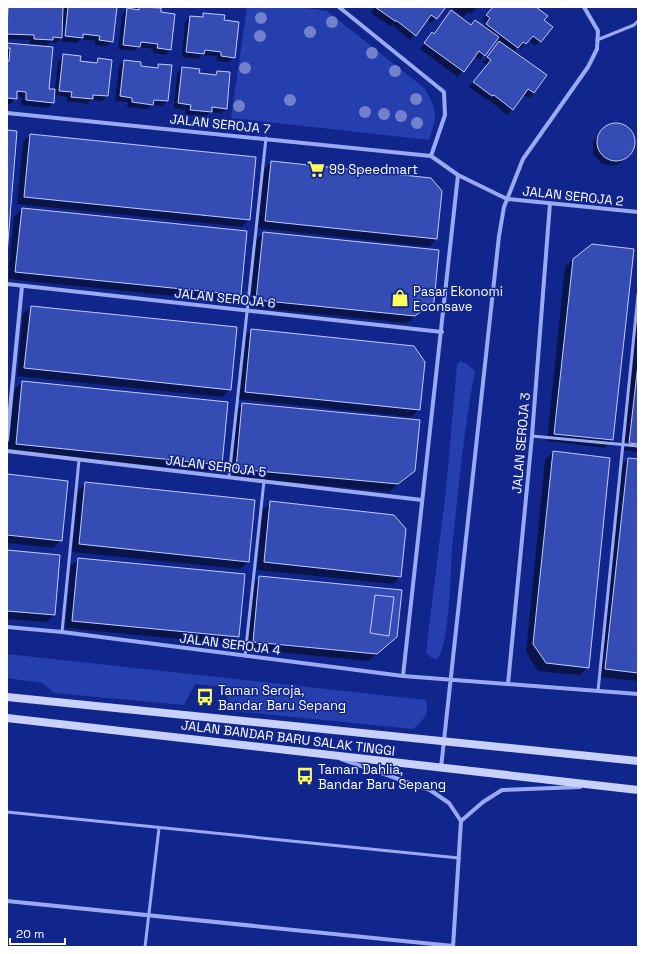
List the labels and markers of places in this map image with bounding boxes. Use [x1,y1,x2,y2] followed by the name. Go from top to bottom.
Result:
[306,159,326,179] supermarket icon: 99 Speedmart
[329,161,418,178] place label: 99 Speedmart
[413,283,503,315] place label: Pasar Ekonomi Econsave
[390,288,410,308] shop icon: Pasar Ekonomi Econsave
[218,682,346,714] place label: Taman Seroja, Bandar Baru Sepang
[195,687,215,707] bus stop icon: Taman Seroja, Bandar Baru Sepang
[318,761,446,793] place label: Taman Dahlia, Bandar Baru Sepang
[295,766,315,786] bus stop icon: Taman Dahlia, Bandar Baru Sepang

